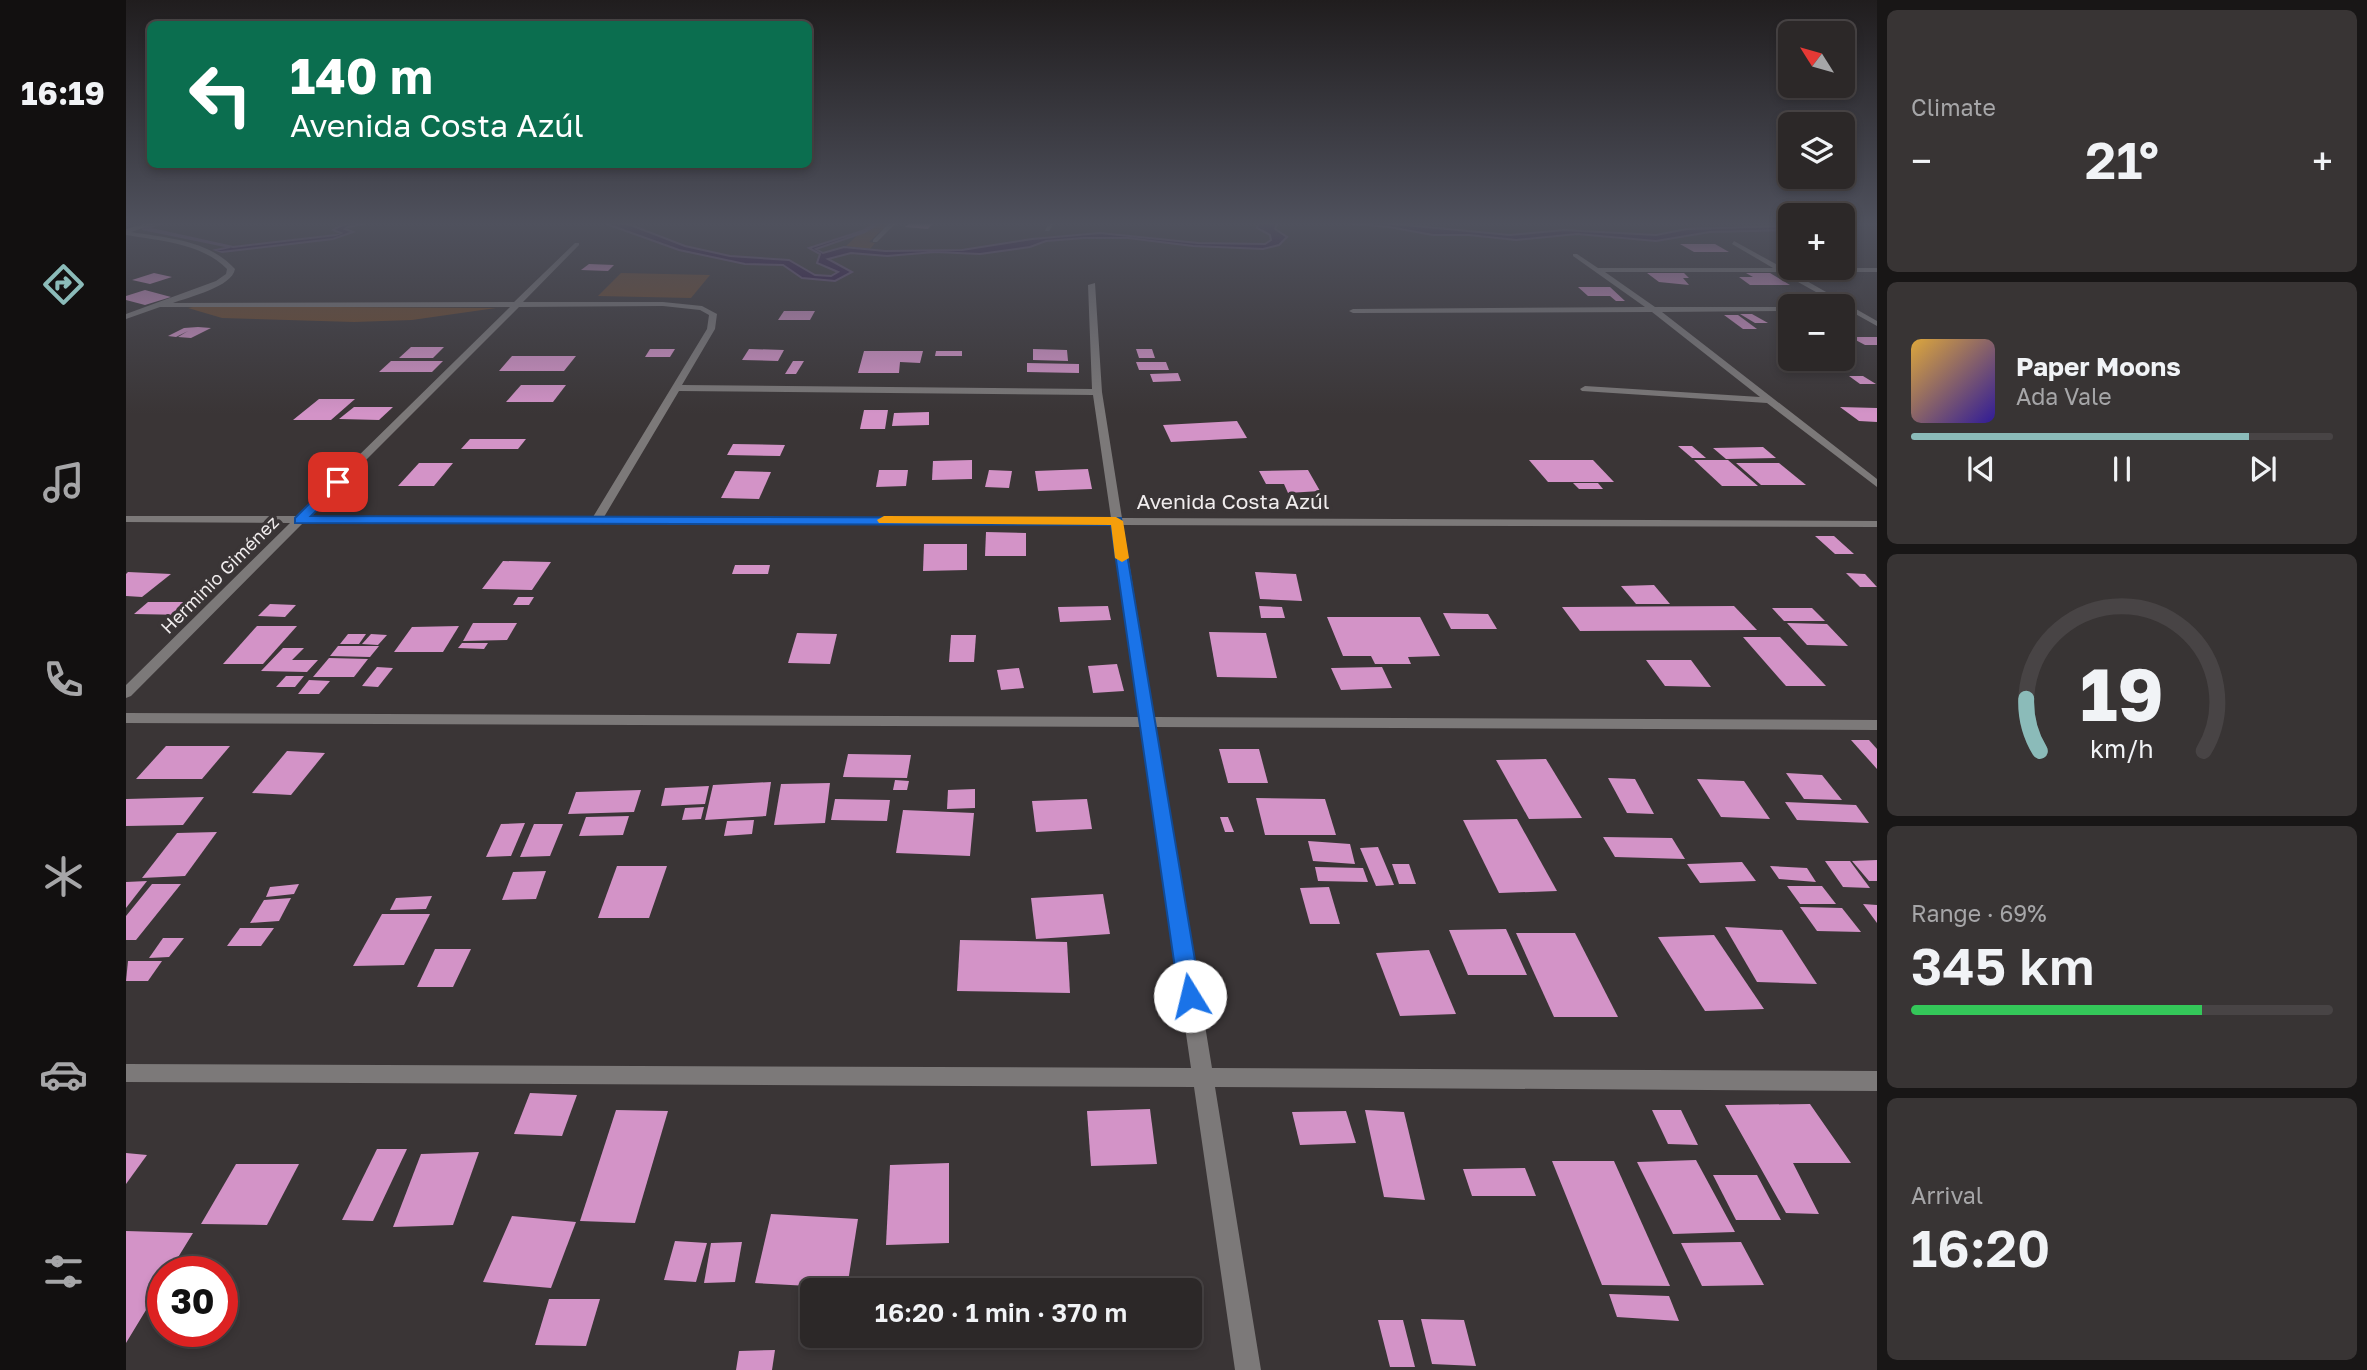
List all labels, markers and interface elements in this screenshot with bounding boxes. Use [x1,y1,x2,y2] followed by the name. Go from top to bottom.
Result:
[1778,21,1855,98] north arrow
[1778,21,1855,371] map controls
[290,46,433,105] text: 140 m
[175,49,266,140] icon: left
[21,74,105,112] text: 16:19
[1911,93,1996,121] text: Climate
[290,106,584,144] text: Avenida Costa Azúl
[1778,112,1855,189] button: layers
[2085,128,2159,190] text: 21°
[1911,138,1932,183] text: −
[2312,138,2333,183] text: +
[1778,203,1855,280] button: +
[39,260,88,309] icon: directions
[1778,294,1855,371] button: −
[2016,351,2181,382] text: Paper Moons
[2016,382,2112,410] text: Ada Vale
[1962,450,2000,488] icon: previous
[2103,450,2141,488] icon: pause
[2244,450,2282,488] icon: next
[308,452,368,512] pin
[39,458,88,507] icon: music
[319,463,357,501] icon: arrive
[1137,488,1329,514] street label: Avenida Costa Azúl
[156,511,283,638] street label: Herminio Giménez
[2080,650,2164,737] text: 19
[39,655,88,704] icon: phone
[2090,733,2154,764] text: km/h
[39,852,88,901] icon: climate
[1911,899,2047,927] text: Range · 69%
[1911,934,2095,996] text: 345 km
[1153,959,1227,1033] position arrow
[39,1050,88,1099] icon: car
[1911,1181,1983,1209] text: Arrival
[1911,1216,2050,1278] text: 16:20
[39,1247,88,1296] icon: filters
[147,1256,238,1347] speed limit sign: 30
[875,1297,1127,1328] text: 16:20 · 1 min · 370 m

